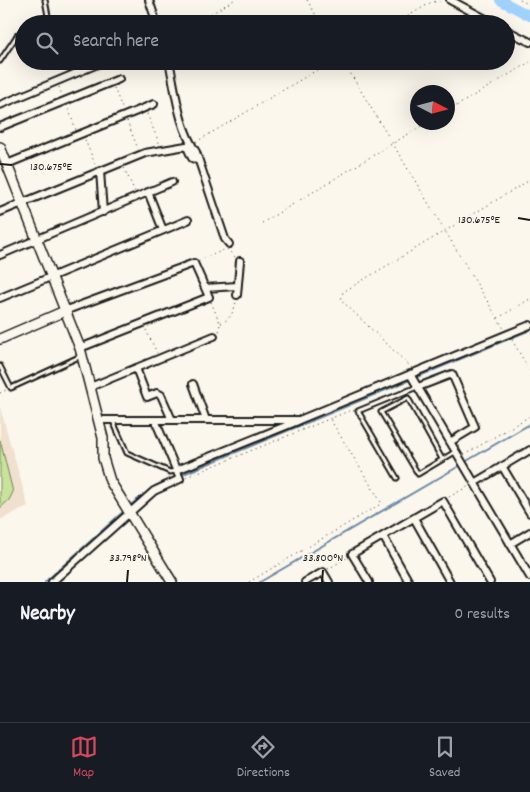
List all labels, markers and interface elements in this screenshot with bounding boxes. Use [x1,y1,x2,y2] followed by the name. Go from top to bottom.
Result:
[15,15,515,70] search box
[33,29,61,57] icon: search
[73,29,159,56] text: Search here
[410,85,455,130] north arrow
[30,159,72,176] text: 130.675°E
[458,212,500,229] text: 130.675°E
[109,550,147,567] text: 33.798°N
[303,550,343,567] text: 33.800°N
[20,600,75,630] text: Nearby
[455,603,510,626] text: 0 results
[70,733,98,783] tab: Map
[237,733,290,783] tab: Directions
[429,733,460,783] tab: Saved

